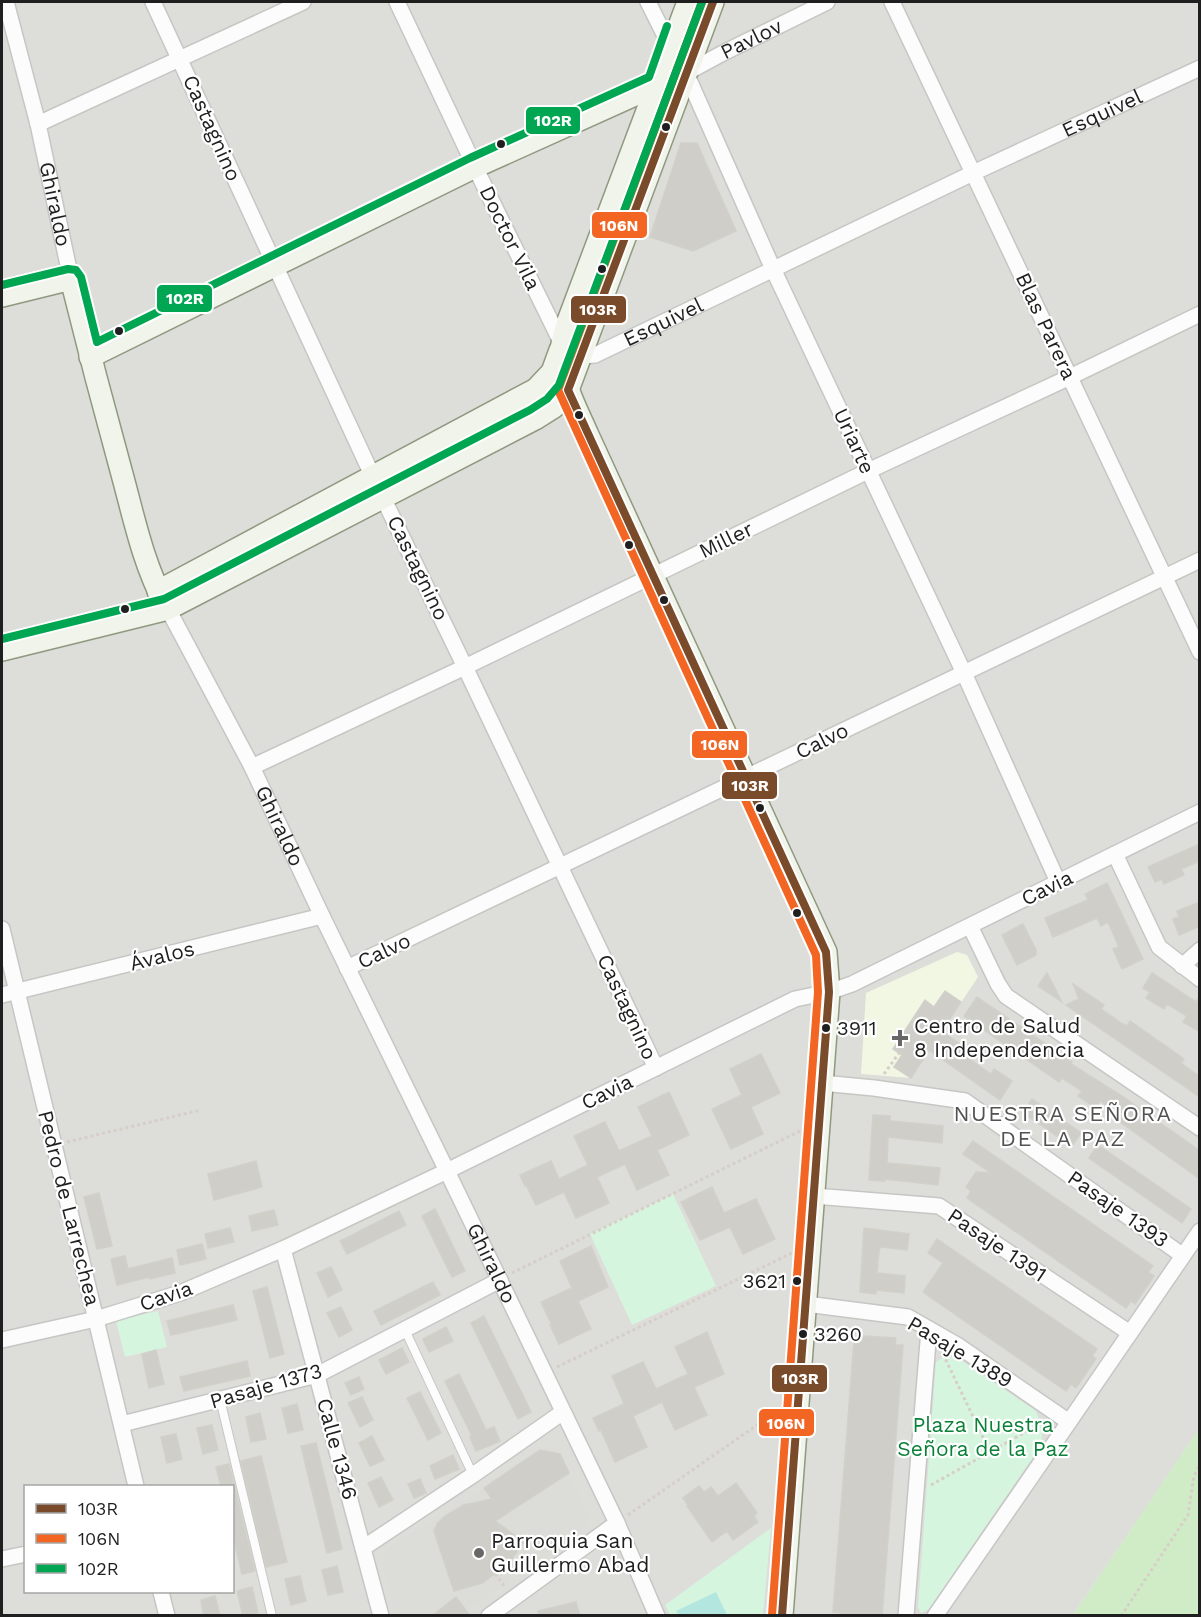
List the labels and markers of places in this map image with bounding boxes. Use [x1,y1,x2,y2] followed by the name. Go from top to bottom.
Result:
[660,121,672,133] unlabelled marker
[495,138,507,150] unlabelled marker
[596,263,608,275] unlabelled marker
[113,325,125,337] unlabelled marker
[573,409,585,421] unlabelled marker
[623,539,635,551] unlabelled marker
[658,594,670,606] unlabelled marker
[119,603,131,615] unlabelled marker
[754,802,766,814] unlabelled marker
[791,907,803,919] unlabelled marker
[914,1013,1084,1062] place label: Centro de Salud 8 Independencia
[837,1016,877,1040] place label: 3911
[820,1022,832,1034] marker: 3911
[891,1029,909,1047] marker: Centro de Salud 8 Independencia
[743,1269,786,1293] place label: 3621
[791,1275,803,1287] marker: 3621
[814,1322,862,1346] place label: 3260
[797,1328,809,1340] marker: 3260
[491,1528,649,1577] place label: Parroquia San Guillermo Abad
[472,1546,486,1560] marker: Parroquia San Guillermo Abad

